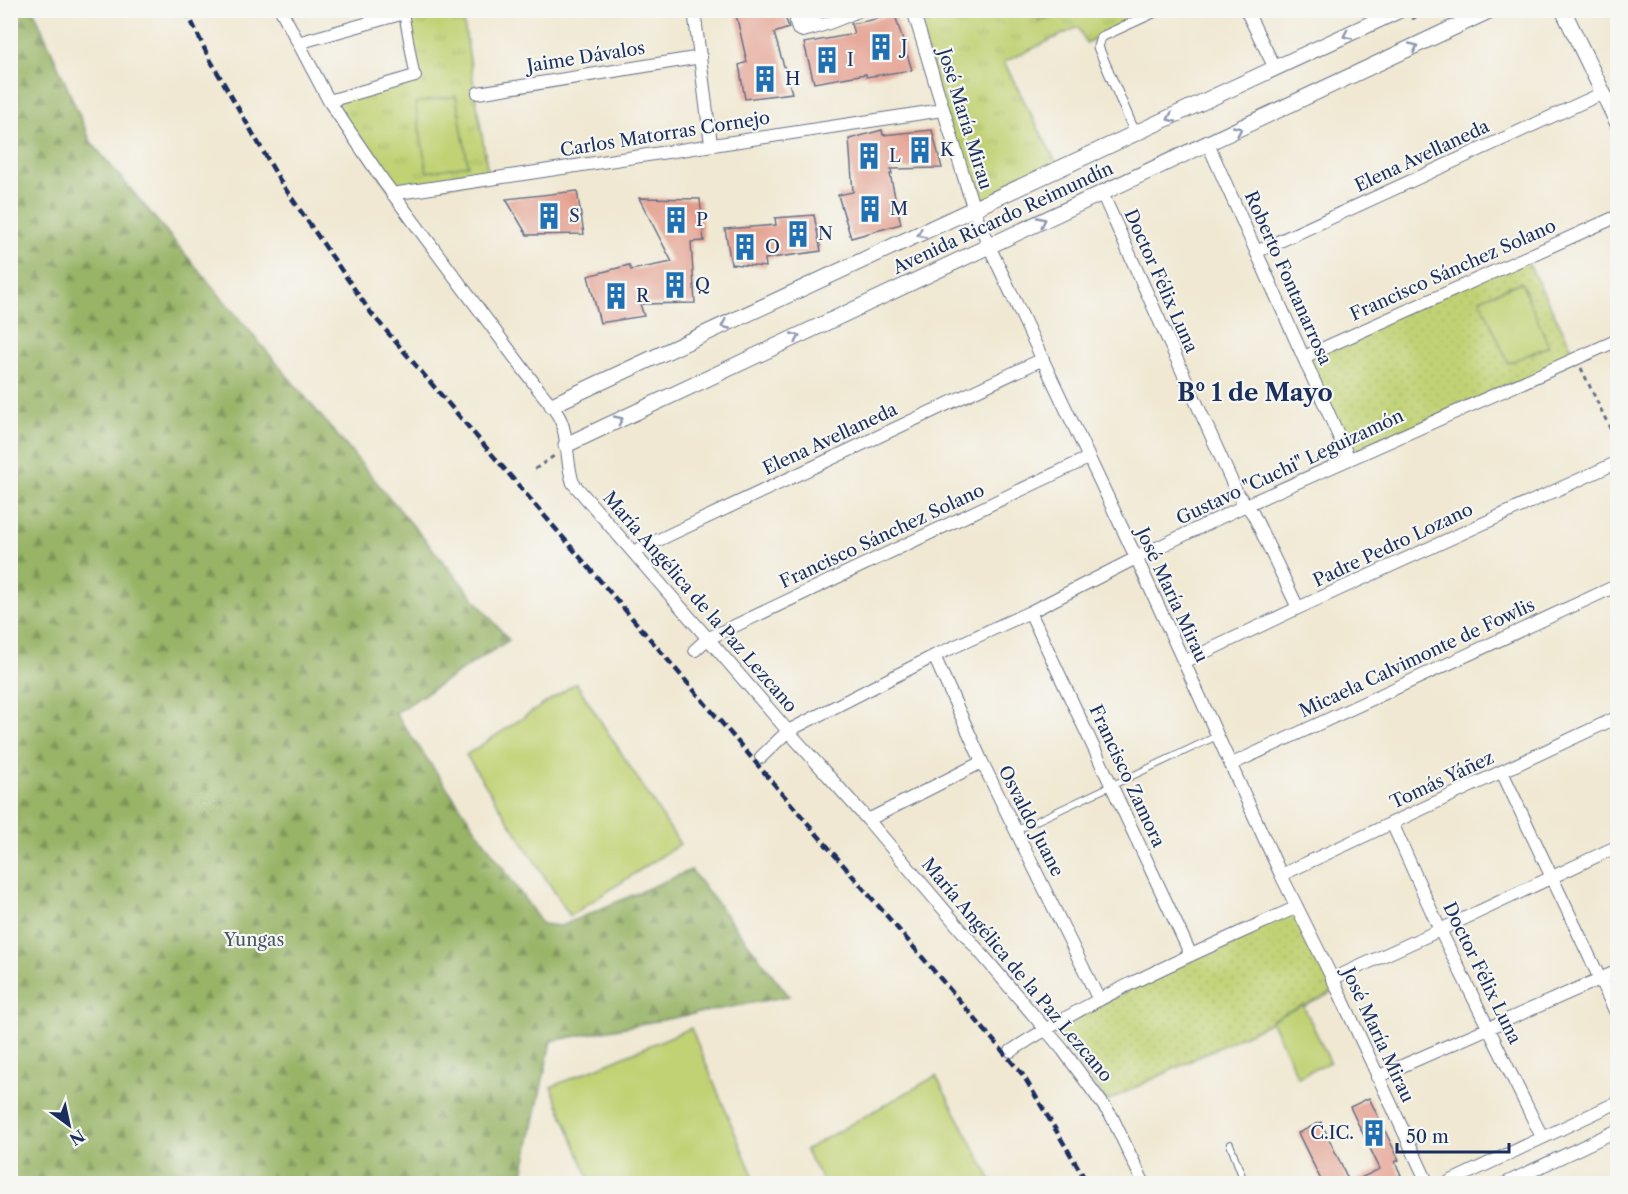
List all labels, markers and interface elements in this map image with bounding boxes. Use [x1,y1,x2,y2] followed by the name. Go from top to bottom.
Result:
[1343,28,1354,40] one-way arrow
[866,32,896,62] building icon: J
[898,36,908,58] place label: J
[522,37,647,78] street label: Jaime Dávalos
[1408,42,1419,54] one-way arrow
[932,43,997,192] street label: José María Mirau
[812,45,842,75] building icon: I
[847,49,854,71] place label: I
[750,64,780,94] building icon: H
[785,68,800,90] place label: H
[559,107,771,161] street label: Carlos Matorras Cornejo
[1166,111,1177,122] one-way arrow
[1351,115,1493,197] street label: Elena Avellaneda
[1231,126,1242,138] one-way arrow
[905,135,935,165] building icon: K
[940,139,955,161] place label: K
[854,141,884,171] building icon: L
[889,145,901,167] place label: L
[888,157,1117,279] street label: Avenida Ricardo Reimundín
[1240,188,1336,369] street label: Roberto Fontanarrosa
[855,194,885,224] building icon: M
[890,198,908,220] place label: M
[534,201,564,231] building icon: S
[569,205,580,227] place label: S
[661,205,691,235] building icon: P
[1119,206,1203,357] street label: Doctor Félix Luna
[696,209,708,231] place label: P
[1347,215,1559,325] street label: Francisco Sánchez Solano
[1036,216,1047,228] one-way arrow
[783,219,813,249] building icon: N
[818,223,833,245] place label: N
[916,227,927,239] one-way arrow
[730,232,760,262] building icon: O
[765,236,780,258] place label: O
[660,270,690,300] building icon: Q
[695,274,710,296] place label: Q
[601,281,631,311] building icon: R
[636,285,650,307] place label: R
[720,318,731,330] one-way arrow
[789,332,800,344] one-way arrow
[1177,378,1333,407] district label: Bº 1 de Mayo
[759,398,901,480] street label: Elena Avellaneda
[1173,405,1407,529] street label: Gustavo "Cuchi" Leguizamón
[613,415,624,427] one-way arrow
[776,479,988,593] street label: Francisco Sánchez Solano
[598,487,802,717] street label: María Angélica de la Paz Lezcano
[1310,498,1476,592] street label: Padre Pedro Lozano
[1130,521,1213,666] street label: José María Mirau
[1296,594,1538,722] street label: Micaela Calvimonte de Fowlis
[1084,701,1170,851] street label: Francisco Zamora
[1387,746,1497,814] street label: Tomás Yáñez
[994,762,1068,880] street label: Osvaldo Juane
[917,854,1117,1086] street label: María Angélica de la Paz Lezcano
[1438,899,1526,1048] street label: Doctor Félix Luna
[223,929,284,951] park label: Yungas
[1336,961,1419,1106] street label: José María Mirau
[39,1095,99,1155] north arrow
[1397,1116,1510,1154] scale bar
[1359,1118,1389,1148] building icon: C.IC.
[1310,1122,1354,1144] place label: C.IC.
[66,1125,88,1150] text: N
[1406,1126,1449,1148] text: 50 m

